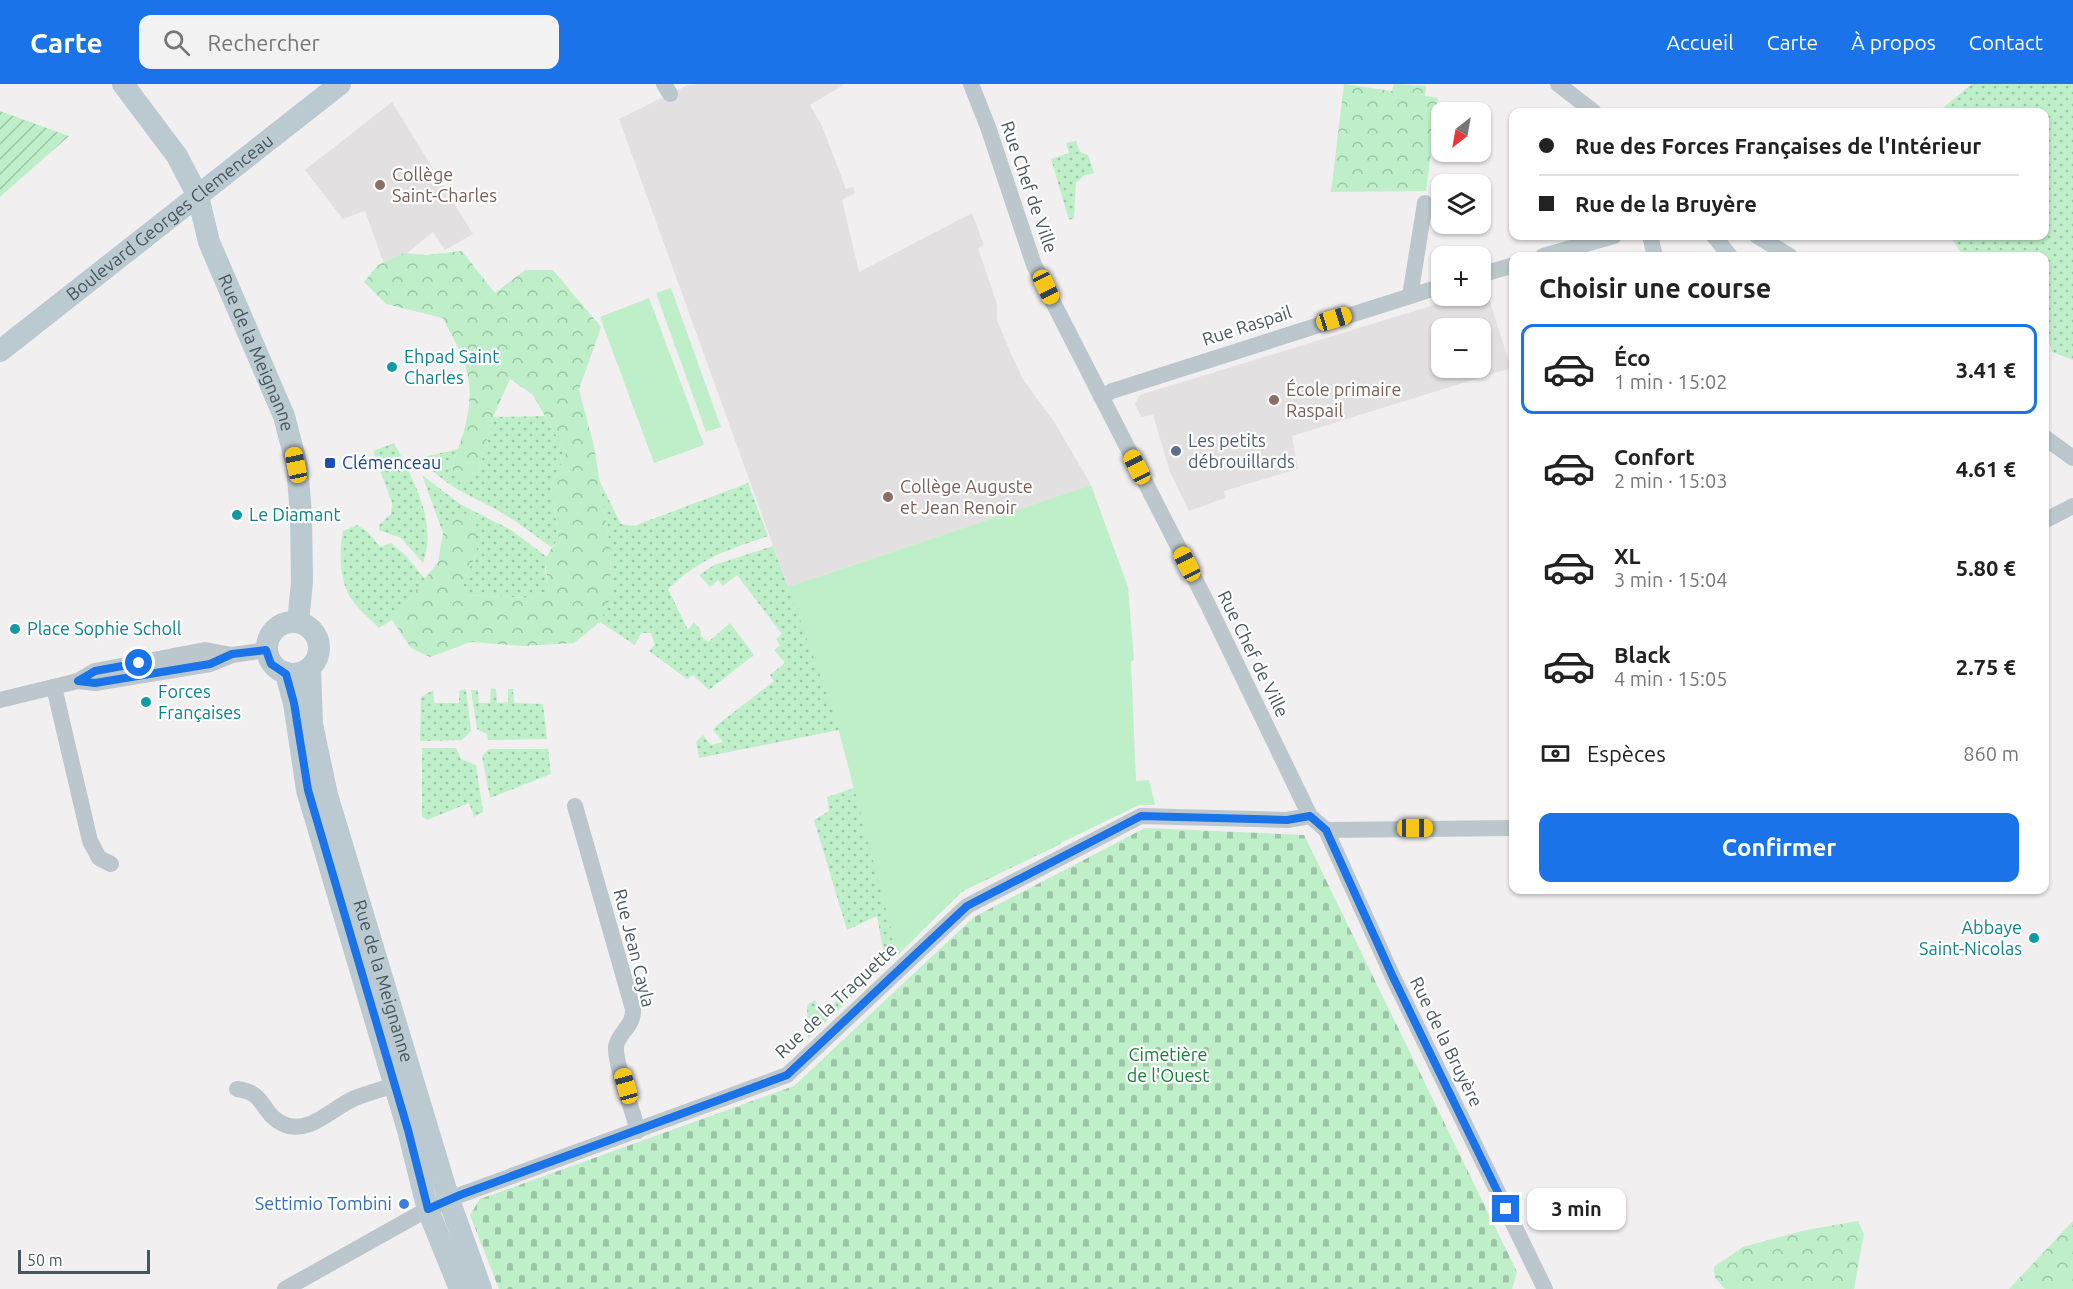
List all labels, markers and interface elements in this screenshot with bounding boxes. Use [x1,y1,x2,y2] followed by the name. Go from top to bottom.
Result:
[139,15,559,69] search box
[160,26,193,59] icon: search
[30,27,103,58] text: Carte
[208,30,320,55] text: Rechercher
[1666,30,1734,54] text: Accueil
[1767,30,1818,54] text: Carte
[1851,30,1936,54] text: À propos
[1969,30,2043,54] text: Contact
[1431,102,1491,162] north arrow
[1431,102,1491,378] map controls
[998,118,1062,255] street label: Rue Chef de Ville
[62,130,277,304] street label: Boulevard Georges Clemenceau
[1575,133,1981,158] text: Rue des Forces Françaises de l'Intérieur
[392,164,497,205] place label: Collège Saint-Charles
[1431,174,1491,234] button: layers
[373,178,387,192] marker: Collège Saint-Charles
[1575,191,1757,216] text: Rue de la Bruyère
[1431,246,1491,306] button: +
[1030,267,1062,307] car
[215,271,299,433] street label: Rue de la Meignanne
[1539,273,1771,303] text: Choisir une course
[1200,301,1294,349] street label: Rue Raspail
[1314,305,1354,333] car
[1431,318,1491,378] button: −
[1542,342,1596,396] icon: car
[1614,345,1651,370] text: Éco
[404,346,499,387] place label: Ehpad Saint Charles
[1956,357,2016,382] text: 3.41 €
[385,360,399,374] marker: Ehpad Saint Charles
[1614,370,1728,393] text: 1 min · 15:02
[1286,378,1401,420] place label: École primaire Raspail
[1267,393,1281,407] marker: École primaire Raspail
[1188,430,1295,471] place label: Les petits débrouillards
[1542,441,1596,495] icon: car
[1169,444,1183,458] marker: Les petits débrouillards
[1614,444,1695,469] text: Confort
[283,446,309,484] car
[1121,447,1153,487] car
[342,452,441,472] place label: Clémenceau
[323,456,337,470] marker: Clémenceau
[1956,456,2016,481] text: 4.61 €
[1614,469,1728,492] text: 2 min · 15:03
[900,476,1033,517] place label: Collège Auguste et Jean Renoir
[881,490,895,504] marker: Collège Auguste et Jean Renoir
[249,504,341,524] place label: Le Diamant
[230,508,244,522] marker: Le Diamant
[1542,540,1596,594] icon: car
[1614,543,1641,568] text: XL
[1171,544,1203,584] car
[1956,555,2016,580] text: 5.80 €
[1614,568,1728,591] text: 3 min · 15:04
[1215,587,1293,720] street label: Rue Chef de Ville
[27,618,182,638] place label: Place Sophie Scholl
[8,622,22,636] marker: Place Sophie Scholl
[1542,639,1596,693] icon: car
[1614,642,1671,667] text: Black
[125,649,152,676] route start
[1956,654,2016,679] text: 2.75 €
[1614,667,1728,690] text: 4 min · 15:05
[158,681,241,722] place label: Forces Françaises
[139,695,153,709] marker: Forces Françaises
[1539,737,1572,770] icon: cash
[1587,741,1666,766] text: Espèces
[1963,742,2019,765] text: 860 m
[1539,813,2019,882] button: Confirmer
[1397,819,1433,837] car
[611,887,659,1009] street label: Rue Jean Cayla
[350,897,418,1064] street label: Rue de la Meignanne
[1919,917,2022,958] place label: Abbaye Saint-Nicolas
[2027,931,2041,945] marker: Abbaye Saint-Nicolas
[771,939,900,1062] street label: Rue de la Traquette
[1407,973,1487,1110] street label: Rue de la Bruyère
[1127,1044,1209,1085] park label: Cimetière de l'Ouest
[612,1066,640,1106] car
[1527,1188,1626,1230] callout: 3 min
[255,1193,392,1213] place label: Settimio Tombini
[1492,1195,1519,1222] route end
[397,1197,411,1211] marker: Settimio Tombini
[1551,1197,1602,1220] text: 3 min
[18,1247,150,1274] scale bar
[27,1251,63,1269] text: 50 m

